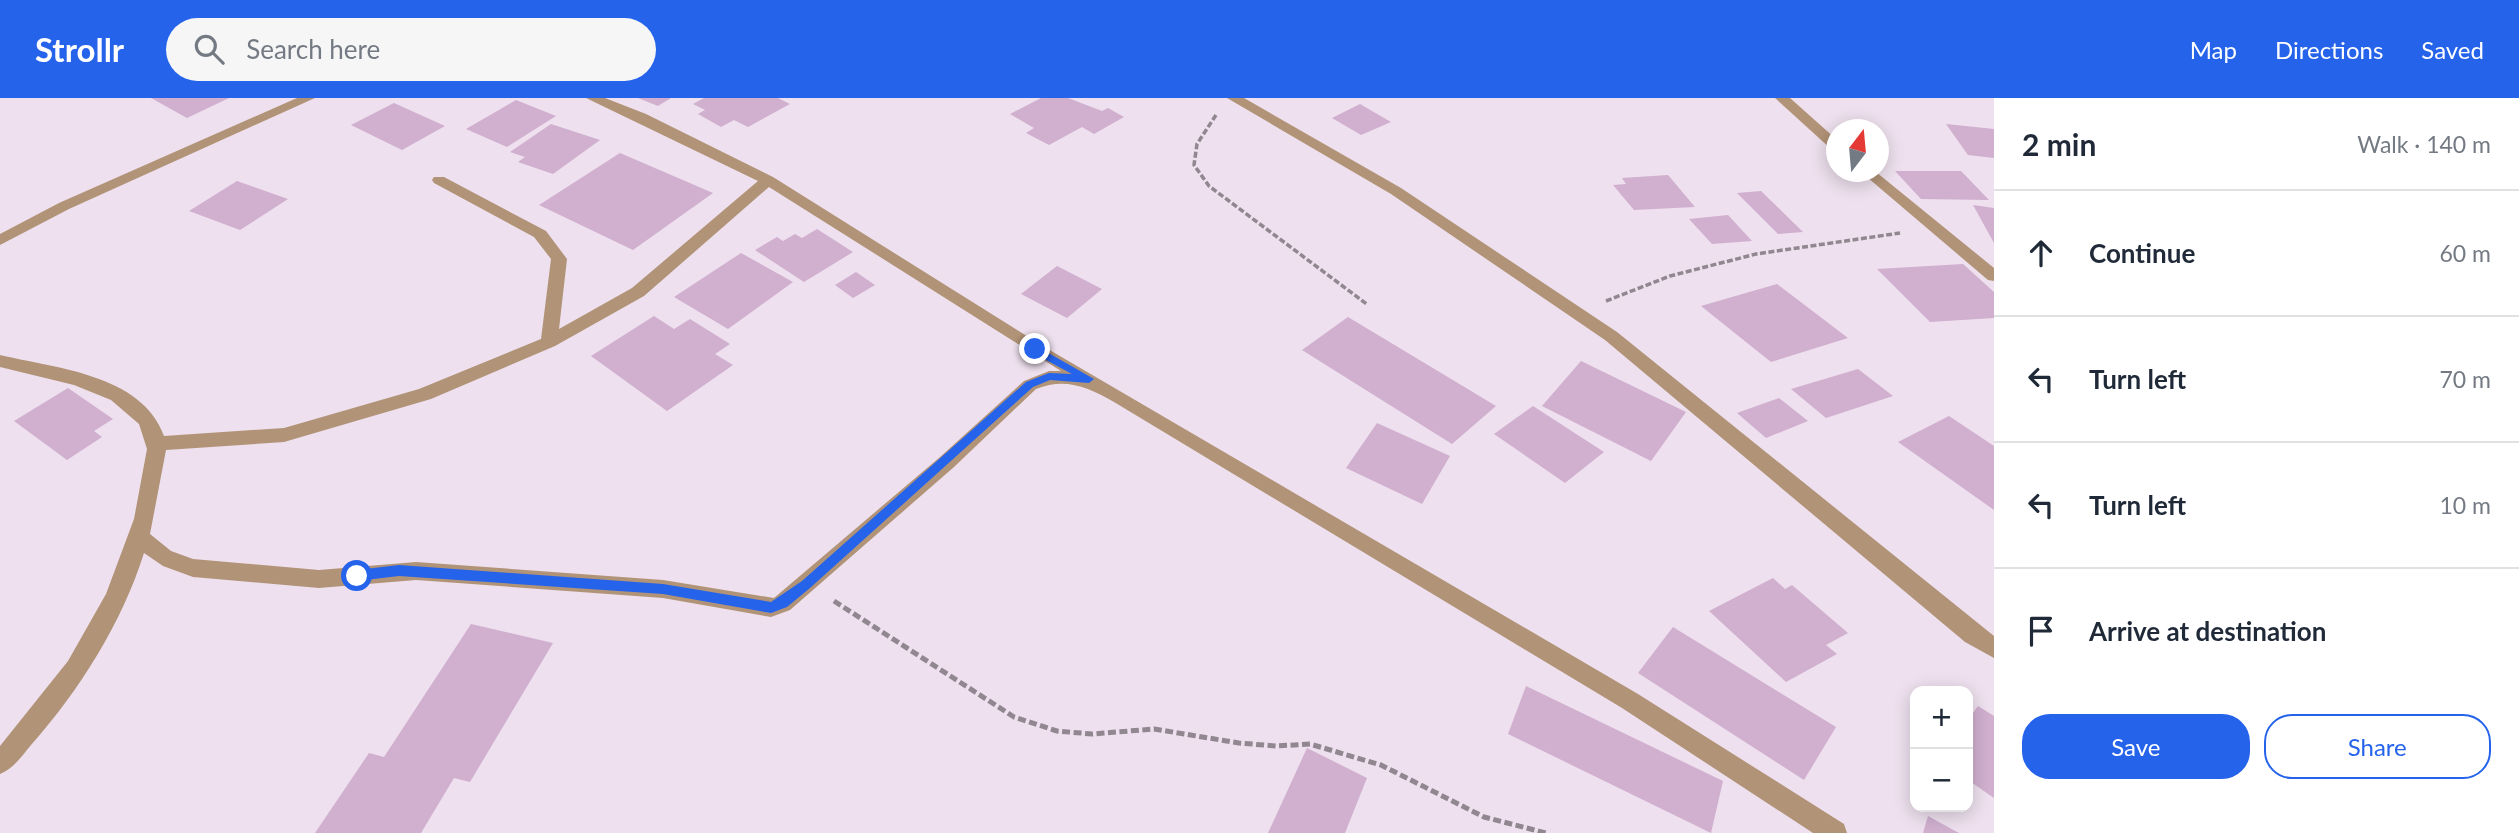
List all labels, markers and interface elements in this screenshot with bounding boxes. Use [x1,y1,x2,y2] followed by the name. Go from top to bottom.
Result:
[166,18,656,81] search box
[35,29,124,69] text: Strollr
[190,30,228,68] icon: search
[246,33,380,65] text: Search here
[2190,35,2237,64] text: Map
[2275,35,2383,64] text: Directions
[2421,35,2484,64] text: Saved
[1826,119,1889,182] north arrow
[2022,126,2096,162] text: 2 min
[2357,130,2491,158] text: Walk · 140 m
[2022,234,2060,272] icon: ahead
[2089,237,2195,269] text: Continue
[2440,239,2491,267] text: 60 m
[1019,333,1050,364] route end
[2022,360,2060,398] icon: left
[2089,363,2186,395] text: Turn left
[2440,365,2491,393] text: 70 m
[2022,486,2060,524] icon: left
[2089,489,2186,521] text: Turn left
[2440,491,2491,519] text: 10 m
[341,560,372,591] route start
[2022,612,2060,650] icon: arrive
[2089,615,2326,647] text: Arrive at destination
[1910,686,1973,812] map controls
[1910,686,1973,749] button: +
[2022,714,2250,779] button: Save
[2264,714,2491,779] button: Share
[1910,749,1973,812] button: −

